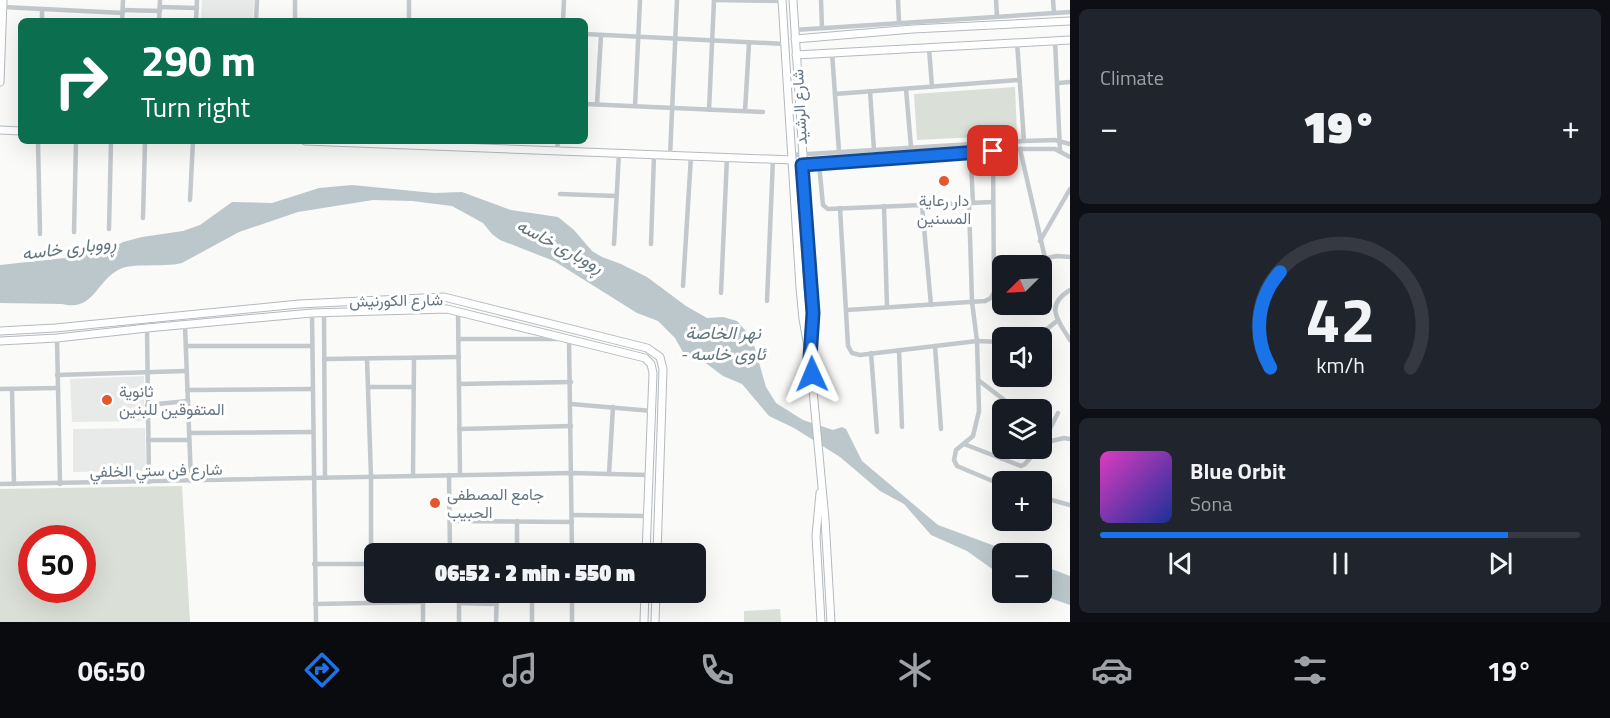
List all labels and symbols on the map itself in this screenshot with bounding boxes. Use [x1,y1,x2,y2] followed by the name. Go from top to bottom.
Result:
[785,68,813,146] street label: شارع الرشيد
[967,125,1018,176] pin
[937,174,951,188] marker: دار رعاية المسنين
[917,188,971,230] place label: دار رعاية المسنين
[511,211,609,282] water label: ڕووباری خاسە
[20,228,118,269] water label: ڕووباری خاسە
[992,255,1052,315] north arrow
[349,287,443,313] street label: شارع الكورنيش
[680,319,767,367] water label: نهر الخاصة - ئاوی خاسە
[780,342,844,406] position arrow
[119,379,225,421] place label: ثانوية المتفوقين للبنين
[100,393,114,407] marker: ثانوية المتفوقين للبنين
[89,457,223,485] street label: شارع فن ستي الخلفي
[447,482,544,524] place label: جامع المصطفى الحبيب
[428,496,442,510] marker: جامع المصطفى الحبيب
[18,525,96,603] speed limit sign: 50

